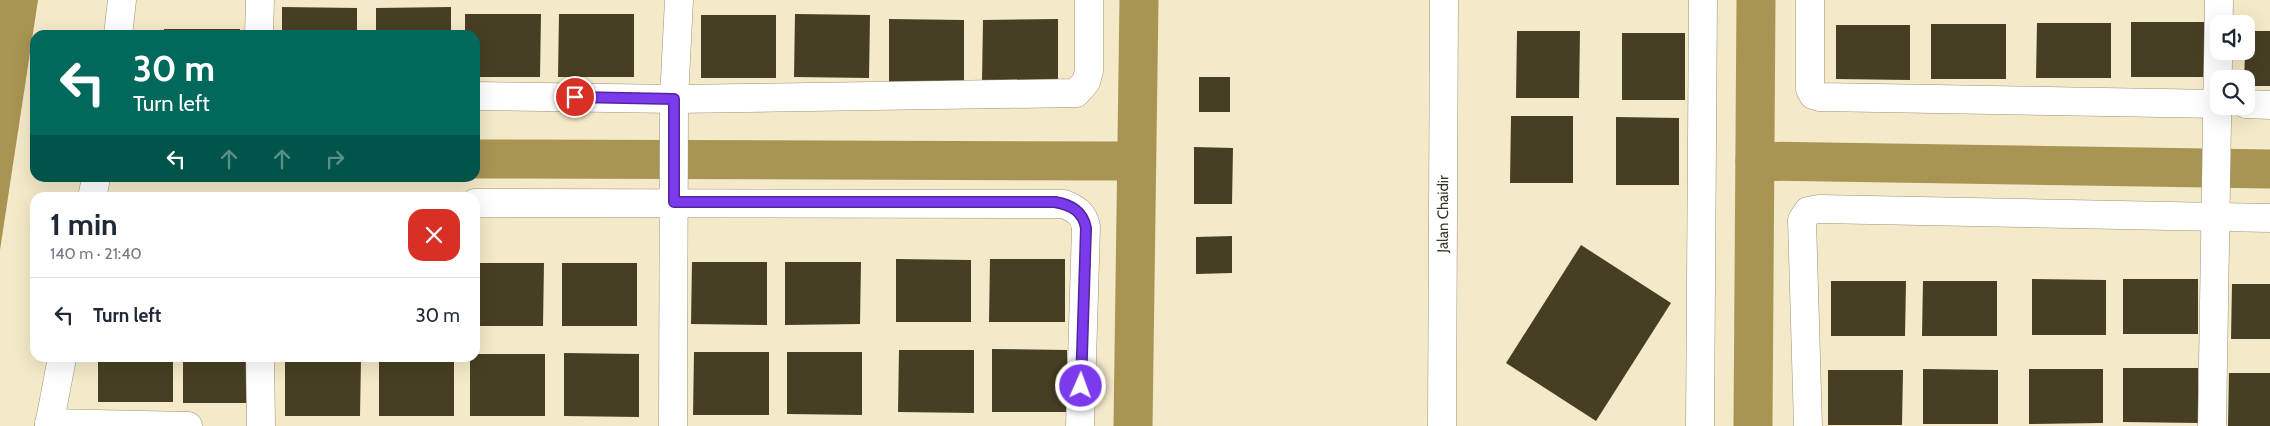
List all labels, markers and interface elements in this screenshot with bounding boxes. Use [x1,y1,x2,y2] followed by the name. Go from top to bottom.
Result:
[2210,15,2255,115] map controls
[2210,15,2255,60] button: sound
[133,47,215,90] text: 30 m
[50,50,115,115] icon: left
[2210,70,2255,115] button: search
[554,76,596,118] pin
[561,83,589,111] icon: arrive
[133,90,210,117] text: Turn left
[162,145,190,173] icon: left
[215,145,243,173] icon: ahead
[268,145,296,173] icon: ahead
[321,145,349,173] icon: right
[1434,175,1452,254] street label: Jalan Chaidir
[50,206,118,243] text: 1 min
[408,209,460,261] button: close
[50,244,142,263] text: 140 m · 21:40
[50,301,78,329] icon: left
[93,304,161,327] text: Turn left
[416,304,460,327] text: 30 m
[1054,359,1106,411] position arrow

